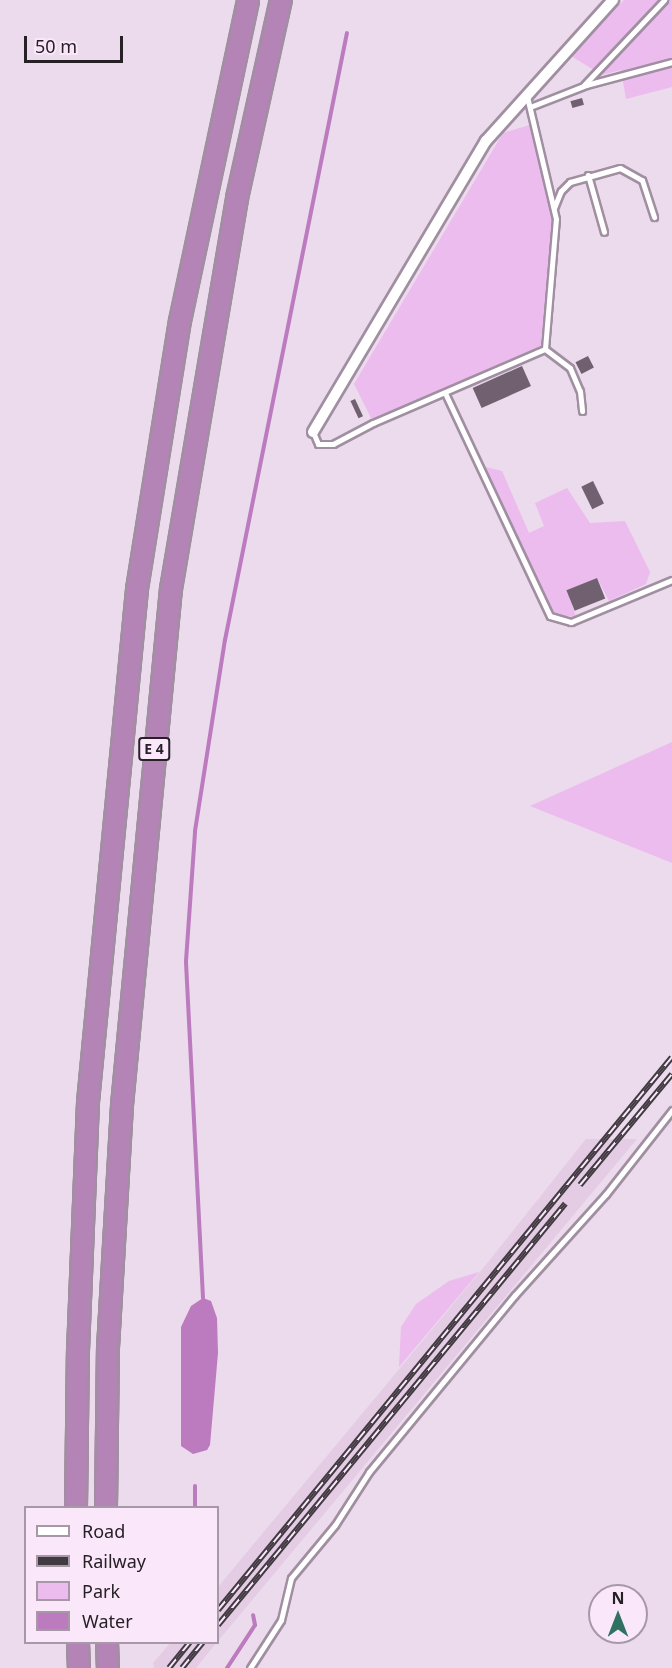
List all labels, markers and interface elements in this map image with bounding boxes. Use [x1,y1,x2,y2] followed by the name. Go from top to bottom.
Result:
[27,24,126,62] scale bar
[35,34,77,58] text: 50 m
[138,738,170,760] road number: E 4
[24,1506,219,1644] legend
[82,1519,125,1543] text: Road
[82,1549,146,1573] text: Railway
[82,1579,120,1603] text: Park
[588,1584,648,1644] north arrow
[611,1587,625,1609] text: N
[82,1609,133,1633] text: Water

